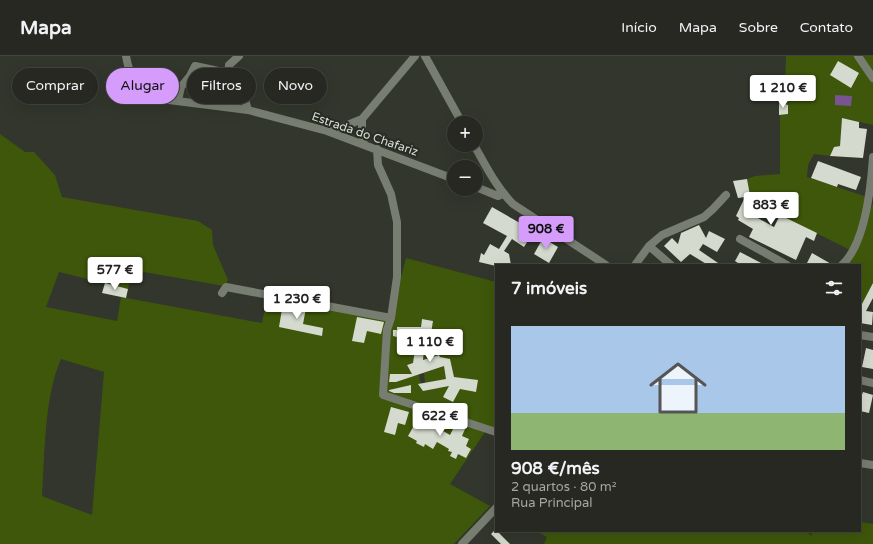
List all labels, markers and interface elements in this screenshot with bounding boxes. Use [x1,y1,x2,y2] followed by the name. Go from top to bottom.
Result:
[20,17,72,39] text: Mapa
[621,19,657,36] text: Início
[679,19,717,36] text: Mapa
[739,19,778,36] text: Sobre
[800,19,853,36] text: Contato
[12,68,98,104] chip: Comprar
[106,68,179,104] chip: Alugar
[187,68,256,104] chip: Filtros
[264,68,327,104] chip: Novo
[746,75,820,109] pin: 1 210 €
[759,80,807,96] text: 1 210 €
[310,109,420,159] street label: Estrada do Chafariz
[447,116,483,196] map controls
[447,116,483,152] button: +
[447,160,483,196] button: −
[743,192,799,226] pin: 883 €
[753,197,789,213] text: 883 €
[518,216,574,250] pin: 908 €
[528,221,564,237] text: 908 €
[87,257,143,291] pin: 577 €
[97,262,133,278] text: 577 €
[823,277,845,299] icon: filters
[511,278,587,299] text: 7 imóveis
[260,286,334,320] pin: 1 230 €
[273,291,321,307] text: 1 230 €
[393,329,467,363] pin: 1 110 €
[406,334,454,350] text: 1 110 €
[642,352,714,424] icon: home
[412,403,468,437] pin: 622 €
[422,408,458,424] text: 622 €
[511,458,600,479] text: 908 €/mês
[511,479,617,495] text: 2 quartos · 80 m²
[511,495,593,511] text: Rua Principal

